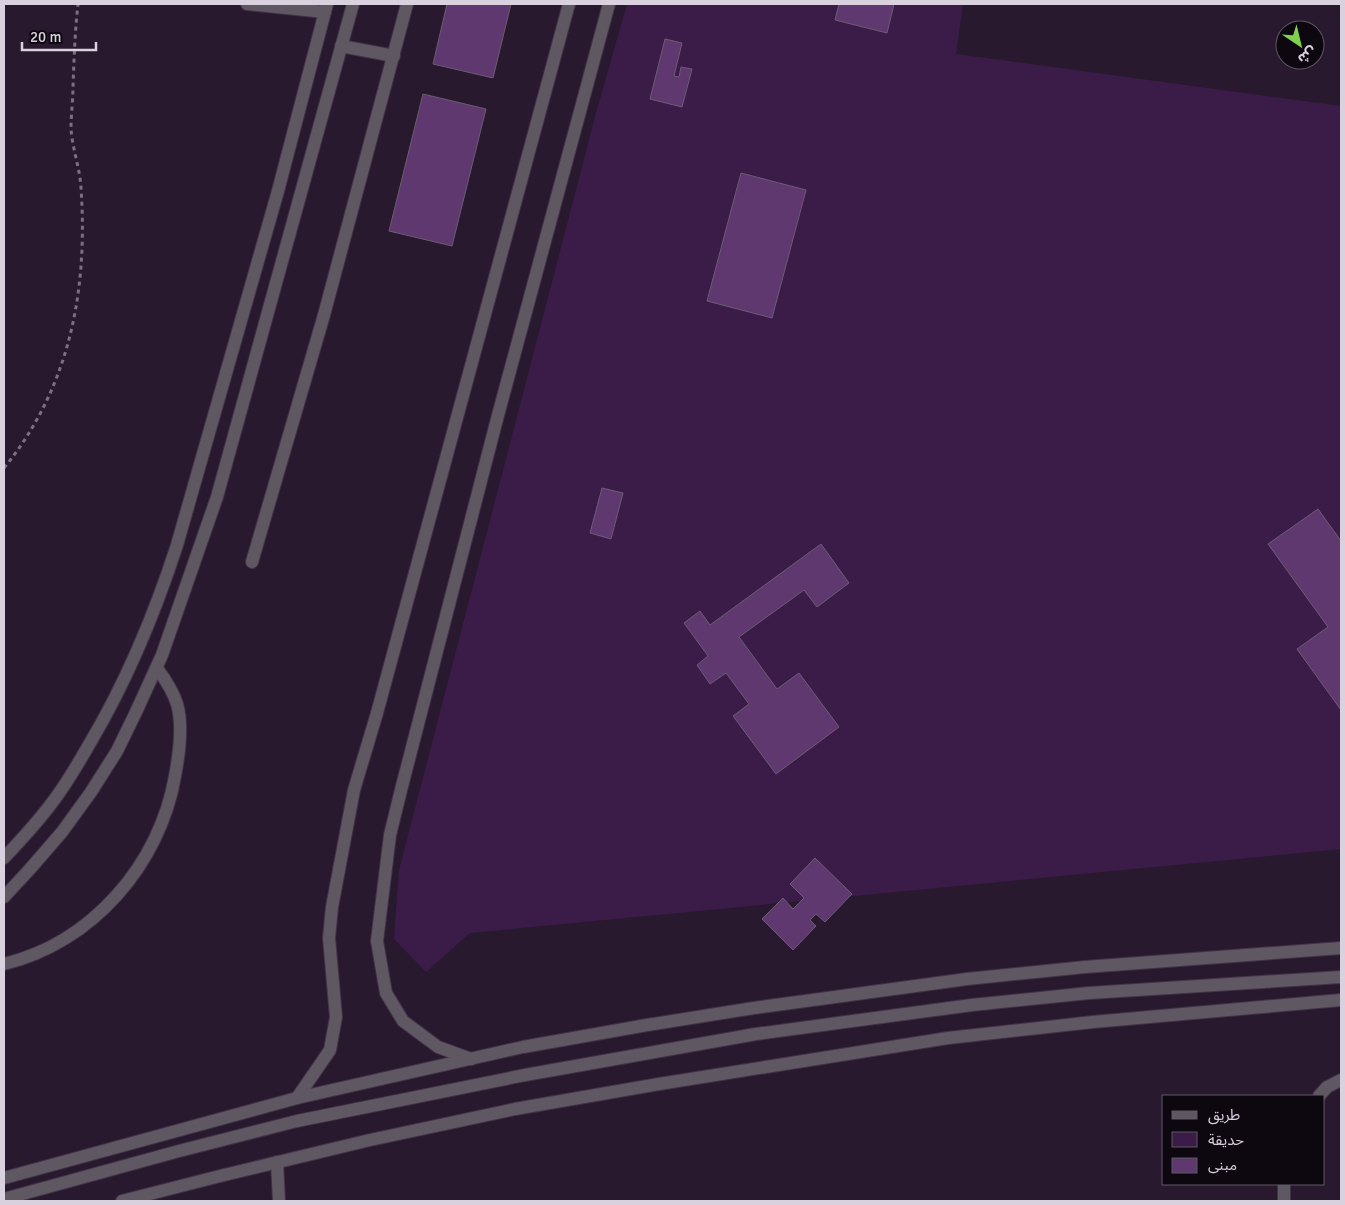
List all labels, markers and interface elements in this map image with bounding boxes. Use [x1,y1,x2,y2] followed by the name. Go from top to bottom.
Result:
[22,20,96,52] scale bar
[1275,20,1325,70] north arrow
[30,28,61,46] text: 20 m
[1294,43,1320,68] text: ش
[1162,1095,1325,1185] legend
[1208,1106,1240,1125] text: طريق
[1208,1131,1244,1149] text: حديقة
[1208,1156,1237,1174] text: مبنى

